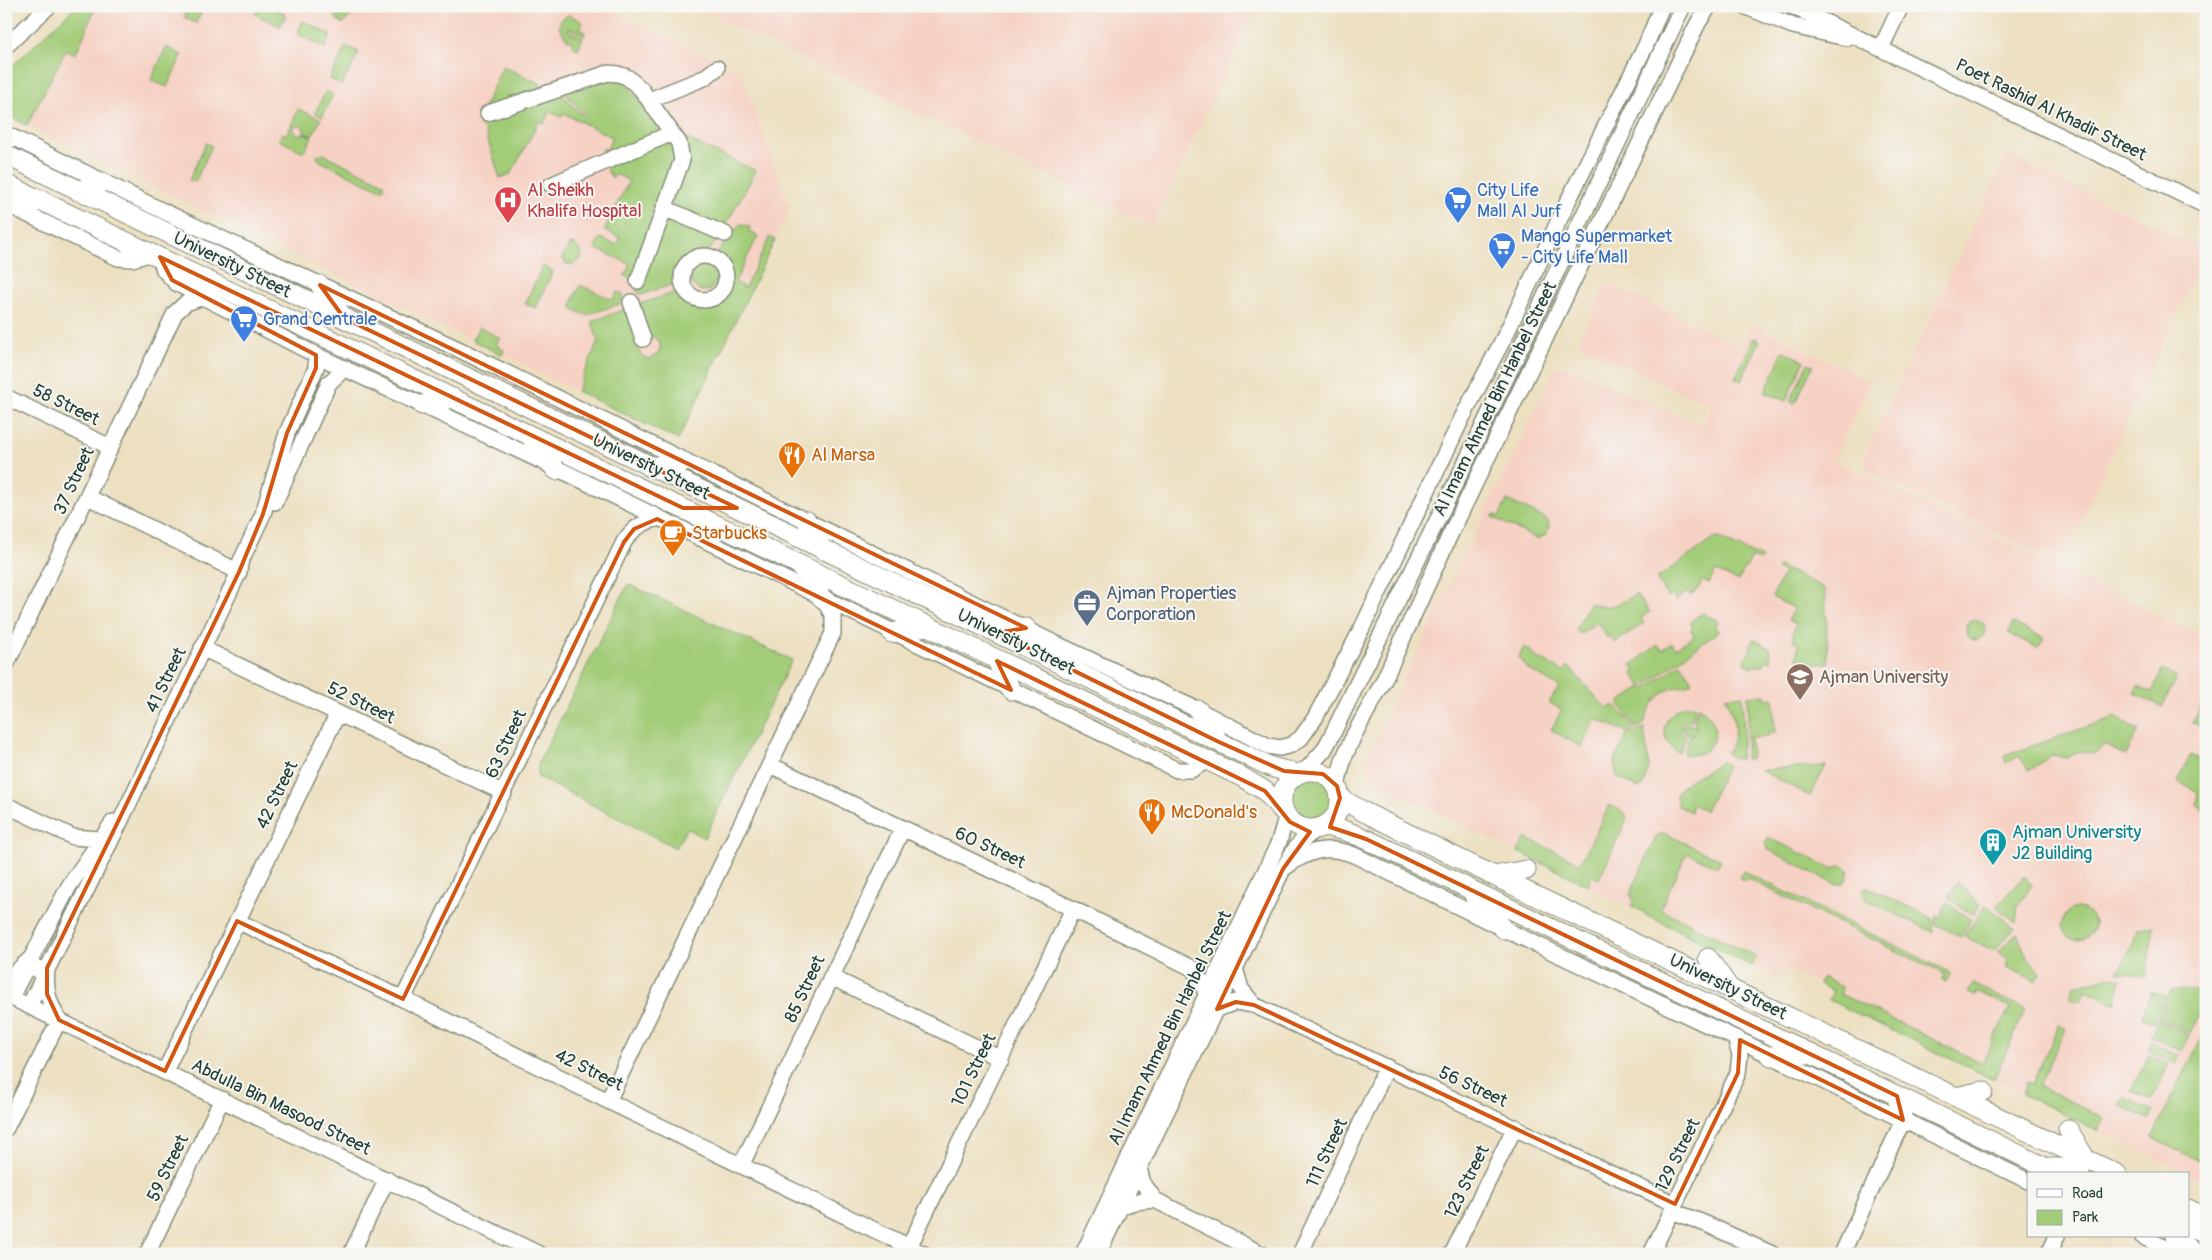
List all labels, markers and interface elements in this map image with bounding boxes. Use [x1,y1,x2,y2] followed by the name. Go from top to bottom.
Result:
[1952,54,2151,167] street label: Poet Rashid Al Khadir Street
[527,179,642,223] place label: Al Sheikh Khalifa Hospital
[1477,179,1563,223] place label: City Life Mall Al Jurf
[493,185,523,224] hospital icon: Al Sheikh Khalifa Hospital
[1443,185,1473,224] supermarket icon: City Life Mall Al Jurf
[1521,225,1673,269] place label: Mango Supermarket - City Life Mall
[169,227,295,304] street label: University Street
[1487,231,1517,270] supermarket icon: Mango Supermarket - City Life Mall
[1428,277,1562,520] street label: Al Imam Ahmed Bin Hanbel Street
[229,304,259,343] supermarket icon: Grand Centrale
[263,308,377,331] place label: Grand Centrale
[29,379,104,431] street label: 58 Street
[588,429,714,506] street label: University Street
[777,440,807,479] restaurant icon: Al Marsa
[48,443,100,519] street label: 37 Street
[811,444,875,467] place label: Al Marsa
[658,518,688,557] cafe icon: Starbucks
[692,522,767,545] place label: Starbucks
[1106,582,1236,626] place label: Ajman Properties Corporation
[1072,588,1102,627] office icon: Ajman Properties Corporation
[953,604,1079,681] street label: University Street
[140,643,192,717] street label: 41 Street
[1785,662,1815,701] school or university icon: Ajman University
[1819,666,1948,689] place label: Ajman University
[323,677,399,730] street label: 52 Street
[480,705,532,782] street label: 63 Street
[251,756,304,833] street label: 42 Street
[1137,797,1167,836] restaurant icon: McDonald's
[1171,801,1257,824] place label: McDonald's
[2012,821,2141,865] place label: Ajman University J2 Building
[951,822,1030,875] street label: 60 Street
[1978,827,2008,866] building icon: Ajman University J2 Building
[1103,906,1237,1149] street label: Al Imam Ahmed Bin Hanbel Street
[1665,949,1791,1026] street label: University Street
[779,951,831,1026] street label: 85 Street
[946,1029,1002,1111] street label: 101 Street
[551,1044,628,1097] street label: 42 Street
[188,1054,375,1161] street label: Abdulla Bin Masood Street
[1435,1061,1512,1113] street label: 56 Street
[1301,1114,1353,1191] street label: 111 Street
[1650,1114,1706,1196] street label: 129 Street
[142,1130,194,1205] street label: 59 Street
[1439,1141,1495,1223] street label: 123 Street
[2027,1172,2190,1238] legend
[2072,1184,2103,1203] text: Road
[2072,1208,2099,1227] text: Park

